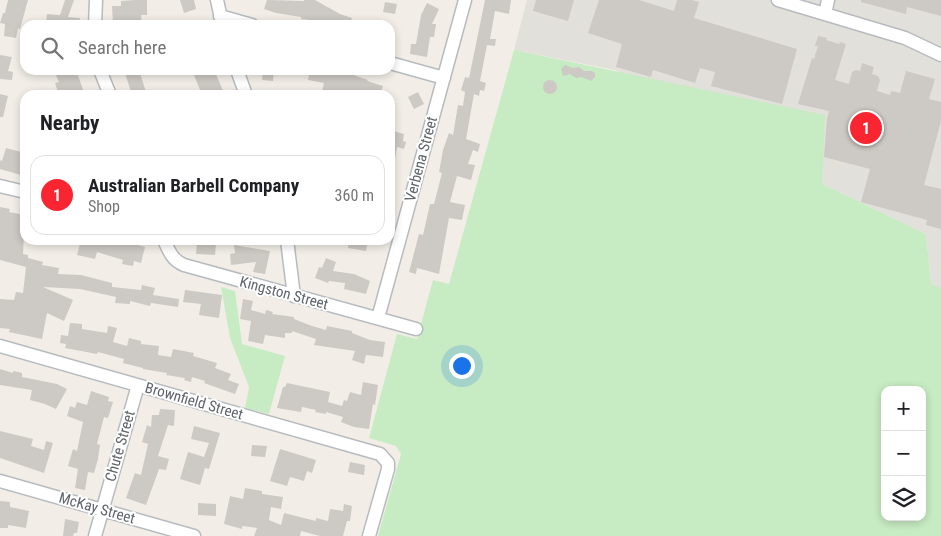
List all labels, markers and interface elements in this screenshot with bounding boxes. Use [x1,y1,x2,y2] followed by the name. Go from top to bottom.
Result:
[20,20,395,75] search box
[38,34,66,62] icon: search
[78,36,166,59] text: Search here
[850,109,882,147] pin: 1
[40,111,99,135] text: Nearby
[401,115,441,203] street label: Verbena Street
[88,174,299,197] text: Australian Barbell Company
[53,186,61,205] text: 1
[335,186,374,205] text: 360 m
[88,197,120,216] text: Shop
[238,273,330,313] street label: Kingston Street
[449,353,475,379] your location
[143,378,245,424] street label: Brownfield Street
[881,386,926,521] map controls
[881,386,926,431] button: +
[101,408,139,484] street label: Chute Street
[881,431,926,476] button: −
[881,476,926,521] button: layers
[57,489,137,527] street label: McKay Street

